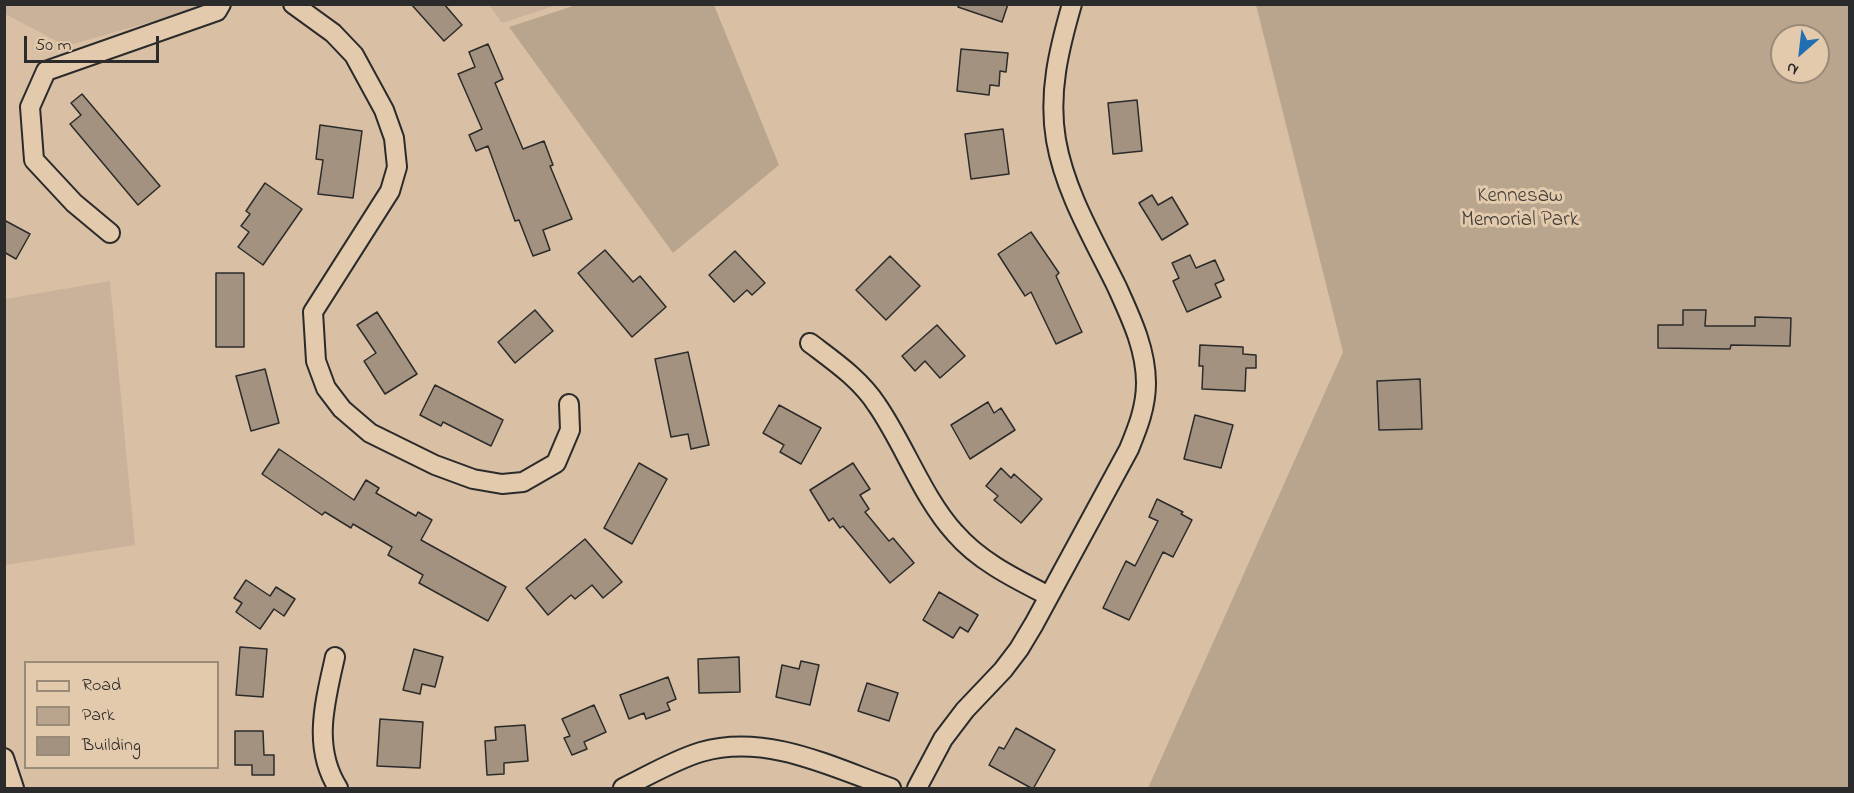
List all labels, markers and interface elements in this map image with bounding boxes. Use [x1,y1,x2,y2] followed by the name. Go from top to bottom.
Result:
[27,24,162,62] scale bar
[1770,24,1830,84] north arrow
[35,33,72,59] text: 50 m
[1782,55,1803,81] text: N
[1461,185,1579,235] park label: Kennesaw Memorial Park
[24,661,219,769] legend
[82,673,121,699] text: Road
[82,703,115,729] text: Park
[82,733,141,759] text: Building

